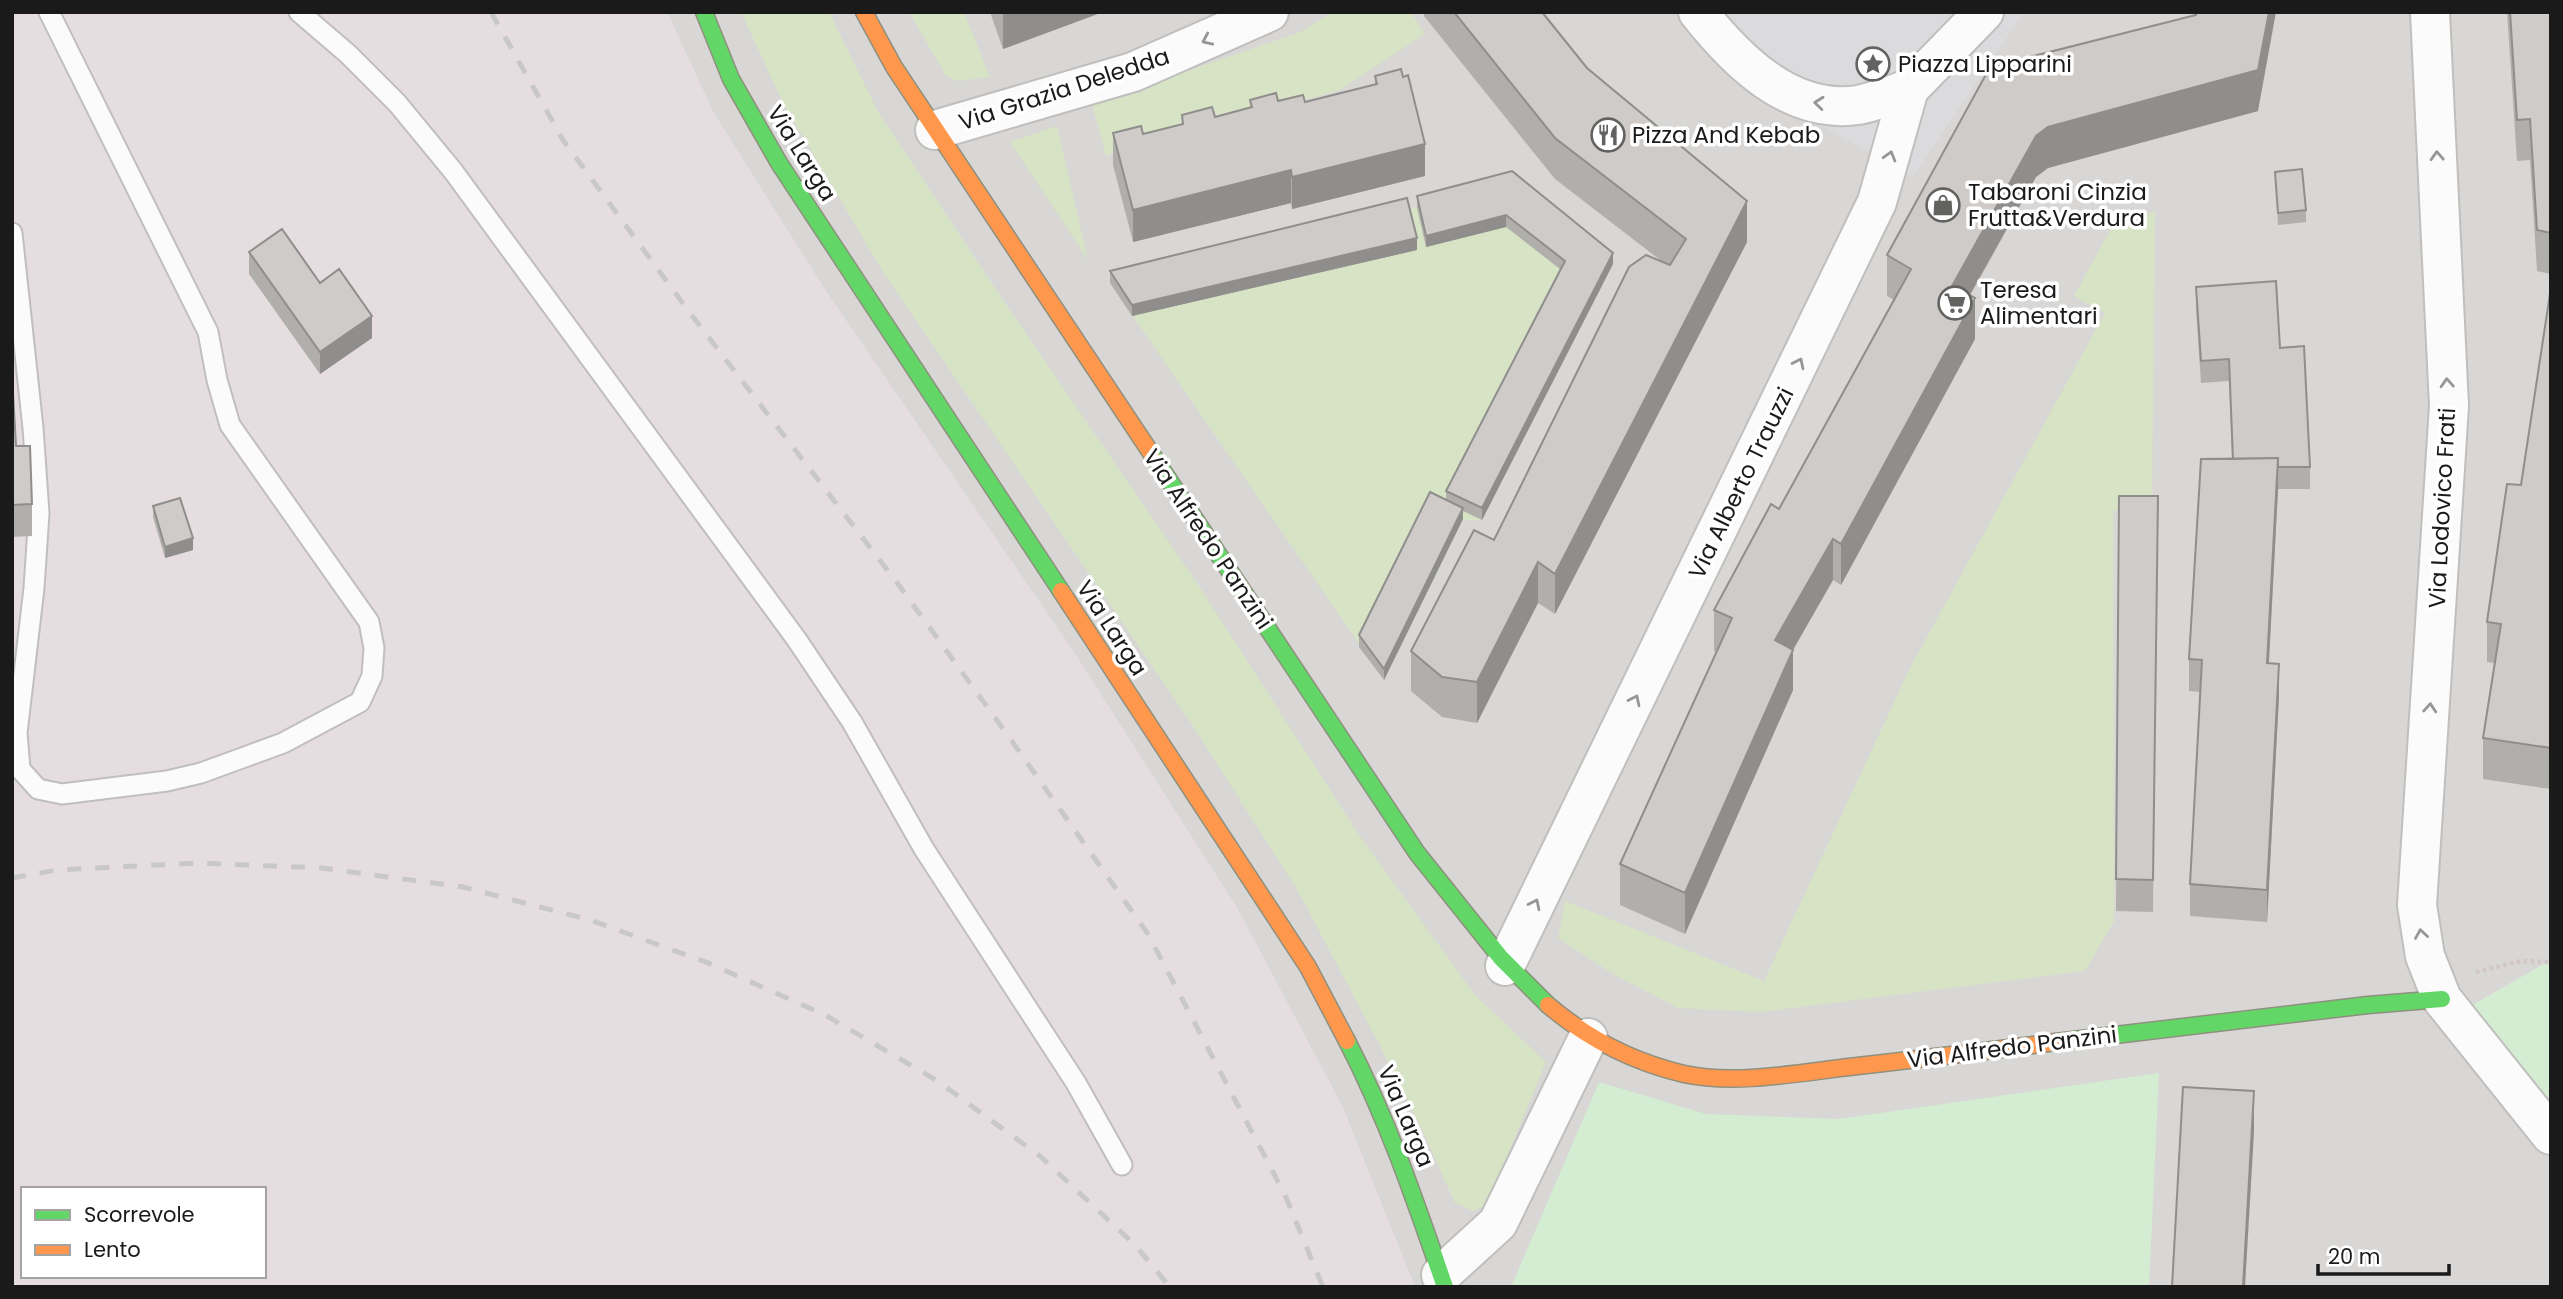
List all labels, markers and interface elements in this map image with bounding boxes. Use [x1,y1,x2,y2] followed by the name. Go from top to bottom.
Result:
[1202,31,1214,45] one-way arrow
[955,40,1173,138] street label: Via Grazia Deledda
[1854,45,1892,83] place icon: Piazza Lipparini
[1898,48,2072,80] place label: Piazza Lipparini
[1813,96,1825,111] one-way arrow
[760,99,844,207] street label: Via Larga
[1589,116,1627,154] restaurant icon: Pizza And Kebab
[1632,119,1820,151] place label: Pizza And Kebab
[1882,150,1897,162] one-way arrow
[2429,150,2444,161] one-way arrow
[1968,176,2147,234] place label: Tabaroni Cinzia Frutta&Verdura
[1924,186,1962,224] shop icon: Tabaroni Cinzia Frutta&Verdura
[1980,274,2098,332] place label: Teresa Alimentari
[1936,284,1974,322] supermarket icon: Teresa Alimentari
[1791,358,1805,370] one-way arrow
[2440,377,2455,388] one-way arrow
[1681,382,1801,584] street label: Via Alberto Trauzzi
[2421,407,2463,609] street label: Via Lodovico Frati
[1136,443,1280,635] street label: Via Alfredo Panzini
[1069,574,1155,682] street label: Via Larga
[1626,695,1640,707] one-way arrow
[2422,702,2437,713] one-way arrow
[1527,899,1541,911] one-way arrow
[2414,929,2429,940] one-way arrow
[1905,1018,2119,1076] street label: Via Alfredo Panzini
[1370,1060,1442,1172] street label: Via Larga
[21,1187,266,1278] legend
[84,1200,195,1229] text: Scorrevole
[2318,1232,2449,1276] scale bar
[84,1235,141,1264] text: Lento
[2328,1242,2381,1271] text: 20 m

